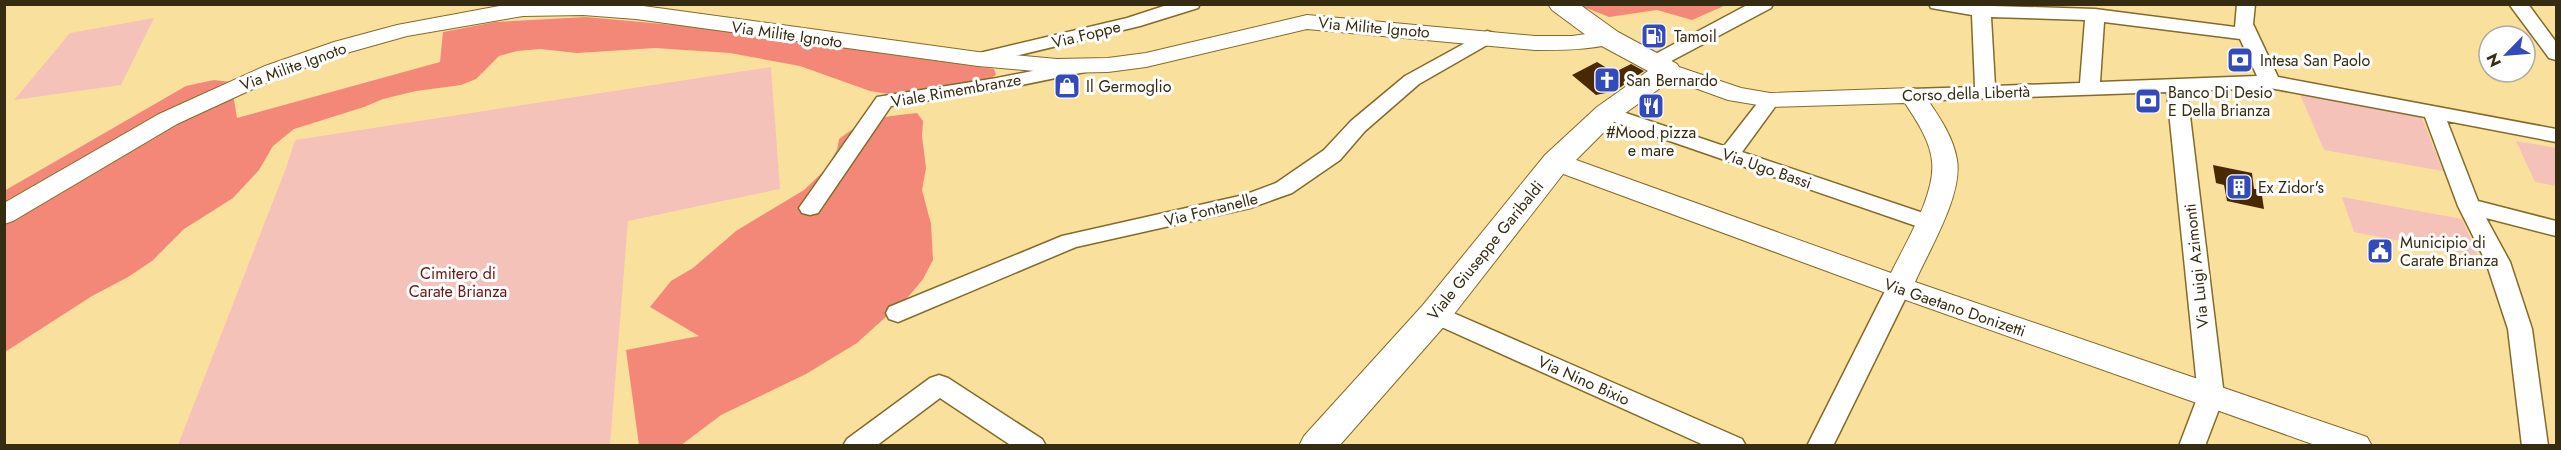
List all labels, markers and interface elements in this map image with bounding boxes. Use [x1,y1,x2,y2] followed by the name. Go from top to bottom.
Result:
[1317,11,1431,44] street label: Via Milite Ignoto
[730,15,844,54] street label: Via Milite Ignoto
[1049,15,1123,54] street label: Via Foppe
[1639,21,1669,51] fuel station icon: Tamoil
[2477,24,2537,84] north arrow
[1674,25,1717,48] place label: Tamoil
[237,36,350,96] street label: Via Milite Ignoto
[2225,45,2255,75] bank icon: Intesa San Paolo
[2260,49,2370,72] place label: Intesa San Paolo
[2481,50,2507,71] text: N
[1592,65,1622,95] church icon: San Bernardo
[889,68,1023,113] street label: Viale Rimembranze
[1626,69,1718,92] place label: San Bernardo
[1052,71,1082,101] shop icon: Il Germoglio
[1086,75,1172,98] place label: Il Germoglio
[1902,80,2030,107] street label: Corso della Libertà
[2168,81,2273,122] place label: Banco Di Desio E Della Brianza
[2133,86,2163,116] bank icon: Banco Di Desio E Della Brianza
[1636,91,1666,121] restaurant icon: #Mood pizza e mare
[1606,121,1696,162] place label: #Mood pizza e mare
[1719,142,1815,195] street label: Via Ugo Bassi
[2224,172,2254,202] building icon: Ex Zidor's
[1422,176,1549,325] street label: Viale Giuseppe Garibaldi
[2258,176,2324,199] place label: Ex Zidor's
[1162,187,1260,232] street label: Via Fontanelle
[2179,202,2214,329] street label: Via Luigi Azimonti
[2400,231,2498,272] place label: Municipio di Carate Brianza
[2365,236,2395,266] public building icon: Municipio di Carate Brianza
[409,262,507,303] park label: Cimitero di Carate Brianza
[1881,272,2029,343] street label: Via Gaetano Donizetti
[1534,350,1634,411] street label: Via Nino Bixio

